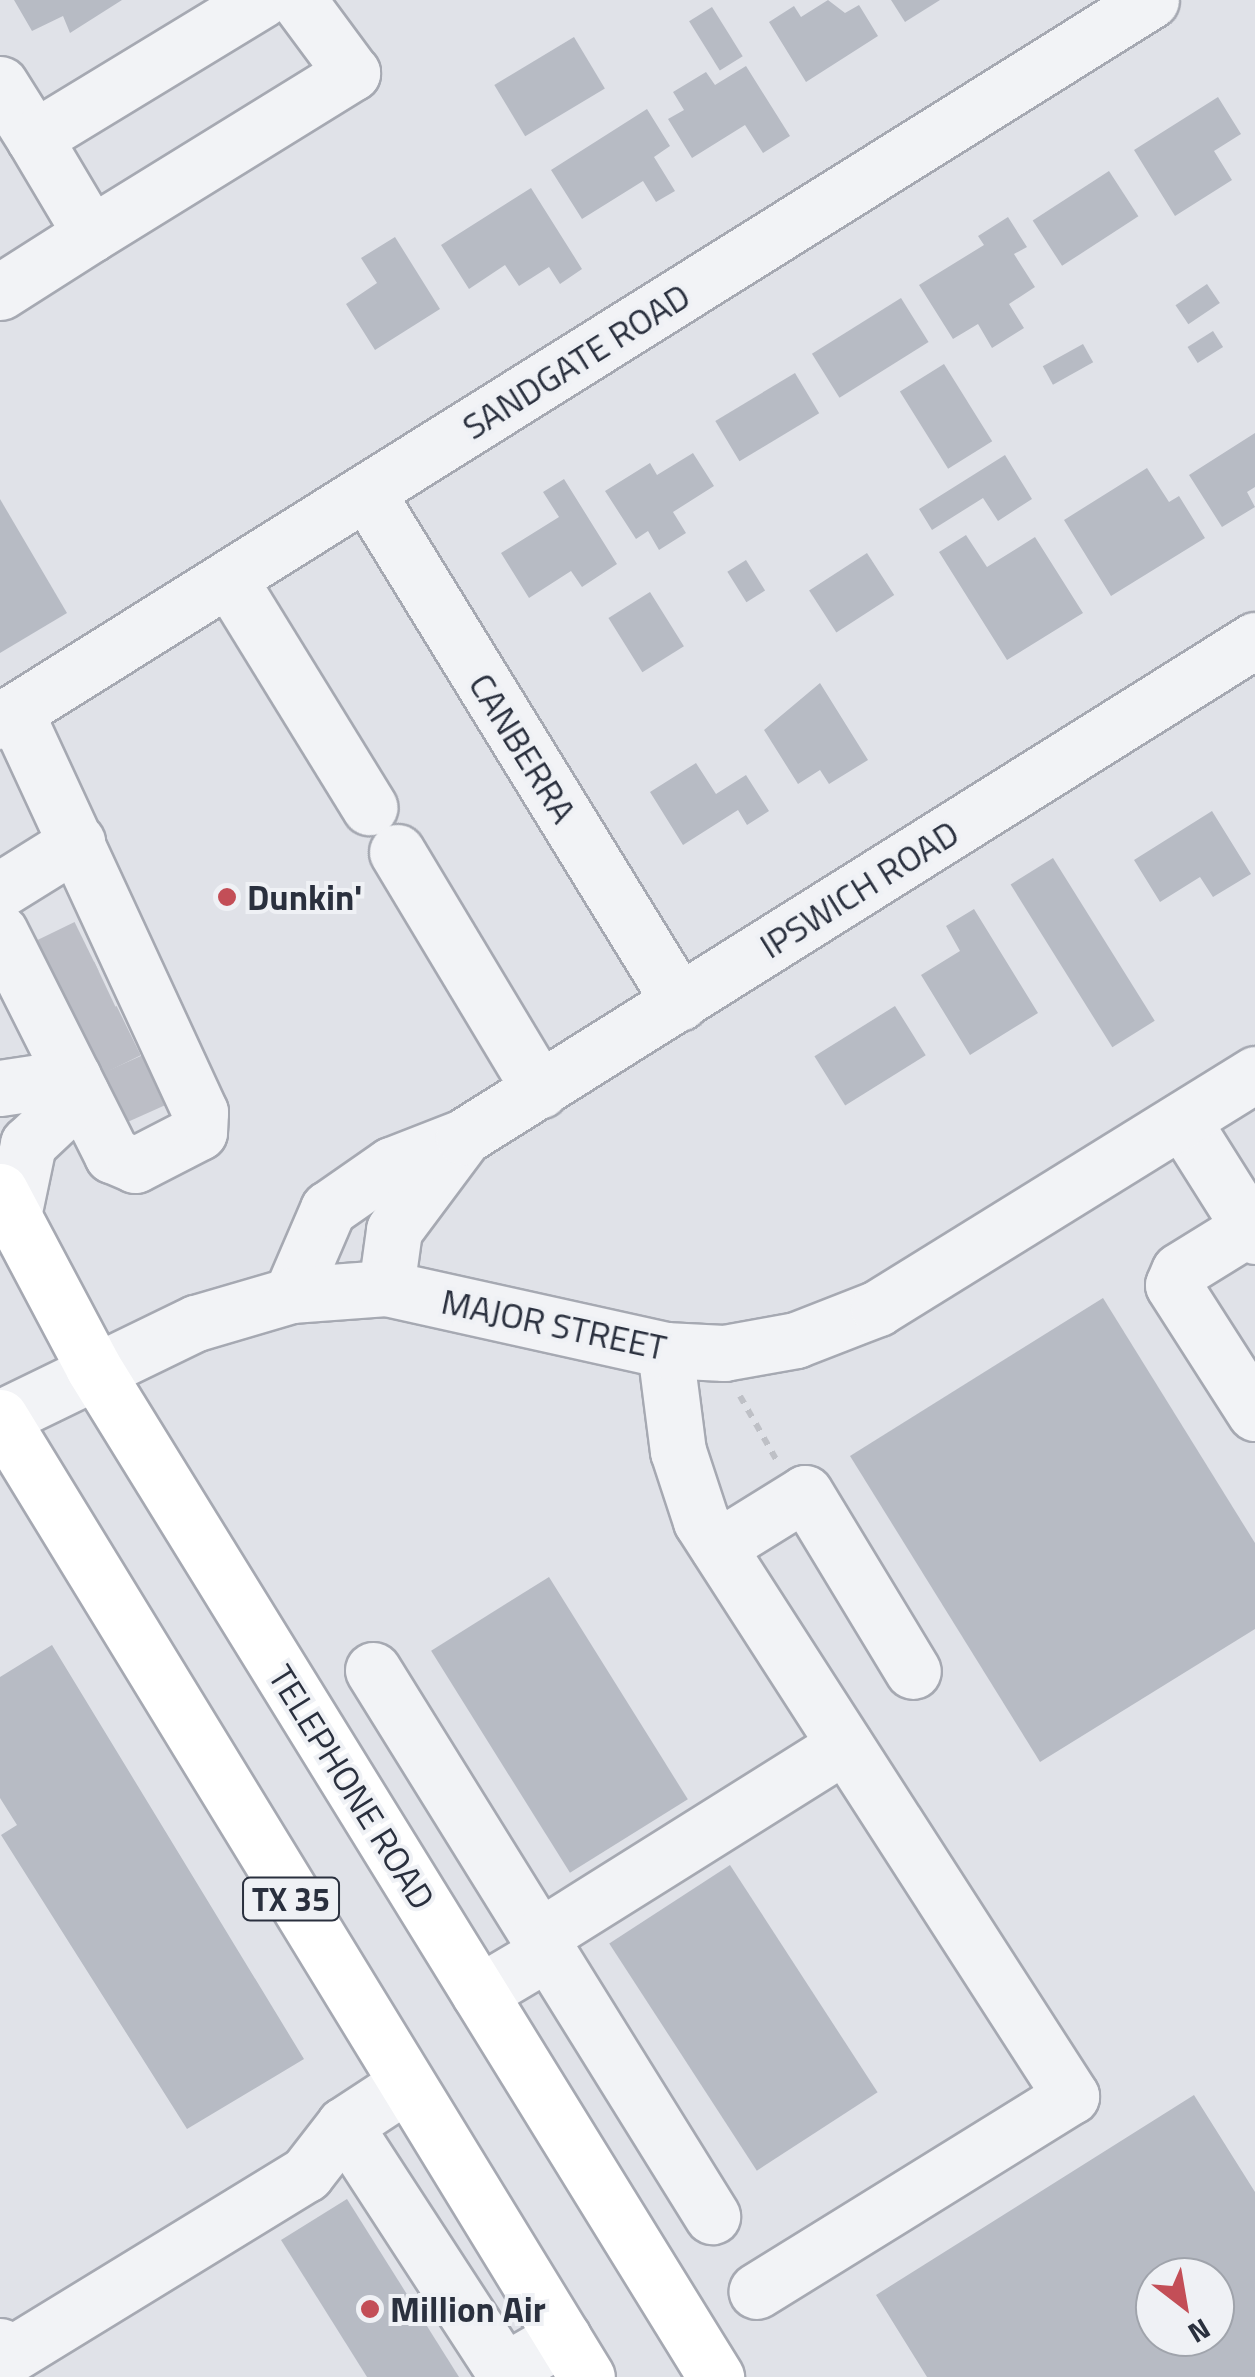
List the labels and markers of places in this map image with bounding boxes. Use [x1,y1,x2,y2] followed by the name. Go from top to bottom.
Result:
[247,876,362,918] place label: Dunkin'
[216,886,238,908] marker: Dunkin'
[390,2288,546,2330] place label: Million Air
[359,2298,381,2320] marker: Million Air

